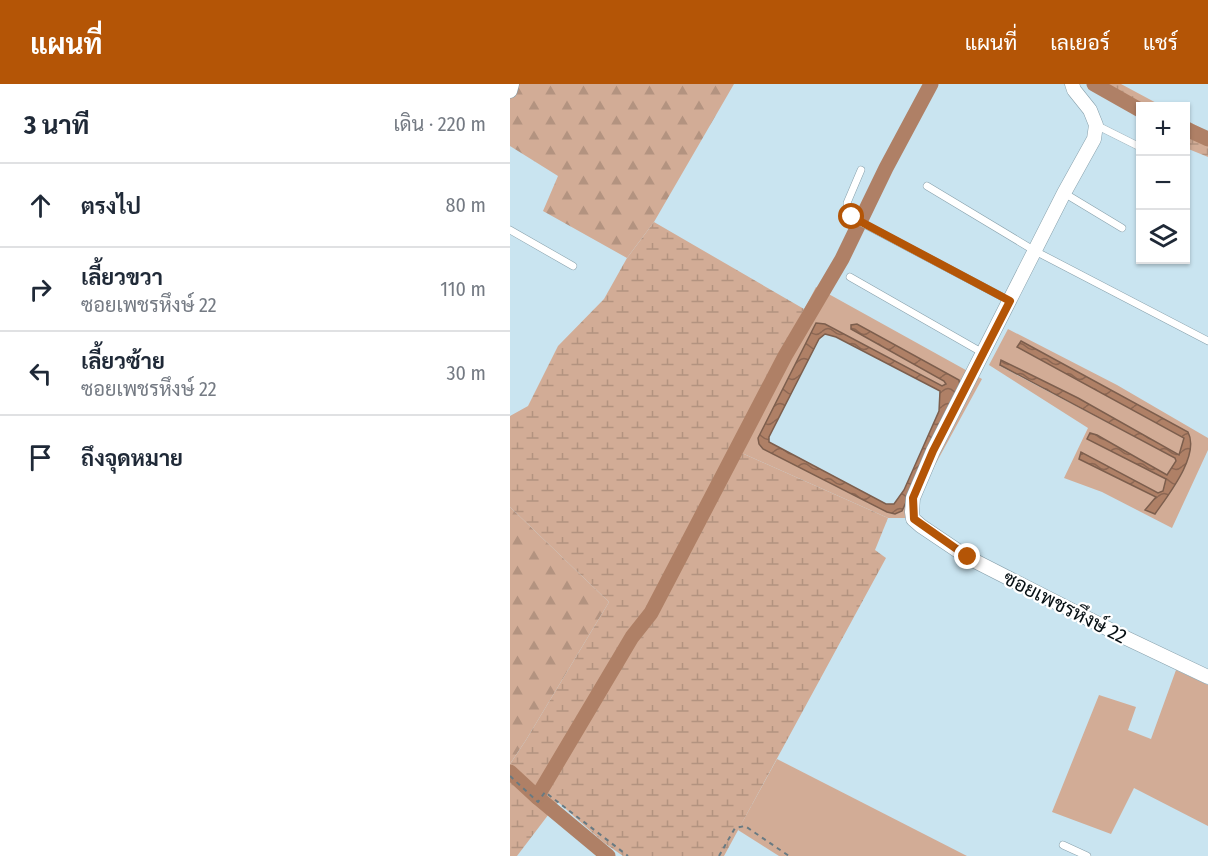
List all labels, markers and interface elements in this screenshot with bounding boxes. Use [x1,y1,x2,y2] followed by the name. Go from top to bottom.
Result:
[30,28,103,61] text: แผนที่
[965,30,1017,56] text: แผนที่
[1050,30,1110,56] text: เลเยอร์
[1143,30,1178,56] text: แชร์
[1136,102,1190,264] map controls
[1136,102,1190,156] button: +
[24,110,90,141] text: 3 นาที
[393,112,486,136] text: เดิน · 220 m
[1136,156,1190,210] button: −
[24,189,57,222] icon: ahead
[81,193,141,220] text: ตรงไป
[446,193,486,217] text: 80 m
[838,203,864,229] route start
[1136,210,1190,264] button: layers
[81,264,163,291] text: เลี้ยวขวา
[24,273,57,306] icon: right
[440,277,486,301] text: 110 m
[81,293,217,317] text: ซอยเพชรหึงษ์ 22
[81,348,165,375] text: เลี้ยวซ้าย
[24,357,57,390] icon: left
[446,361,486,385] text: 30 m
[81,377,217,401] text: ซอยเพชรหึงษ์ 22
[24,441,57,474] icon: arrive
[81,445,183,472] text: ถึงจุดหมาย
[954,543,980,569] route end
[999,564,1132,649] street label: ซอยเพชรหึงษ์ 22

